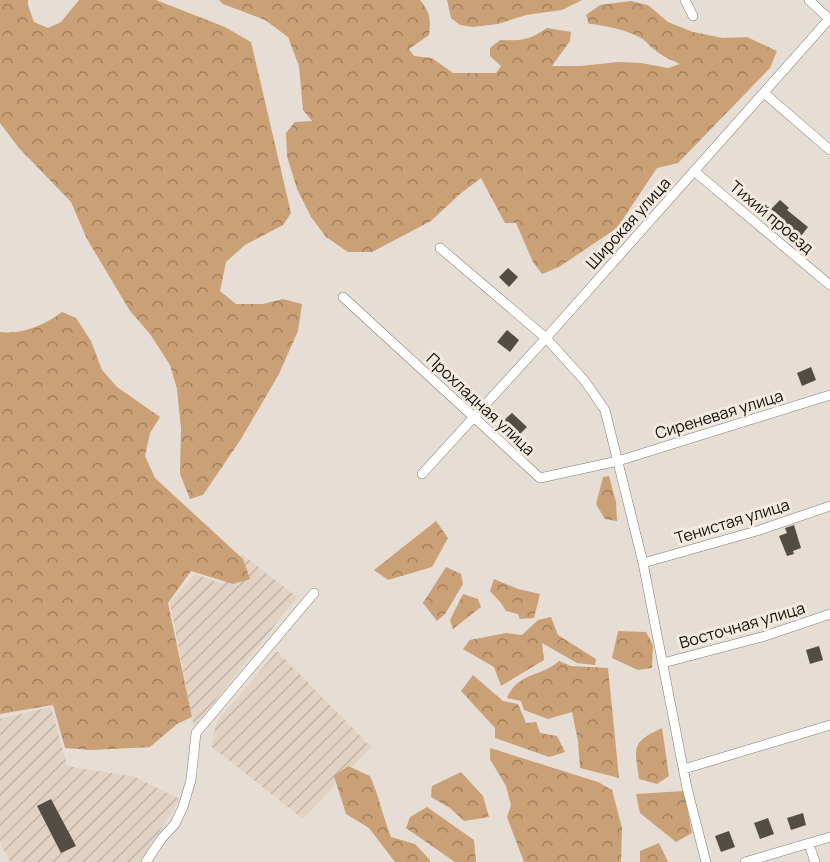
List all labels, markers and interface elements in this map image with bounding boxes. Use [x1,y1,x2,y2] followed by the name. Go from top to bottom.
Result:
[581,172,675,274] street label: Широкая улица
[725,175,819,259] street label: Тихий проезд
[422,348,540,460] street label: Прохладная улица
[652,384,786,444] street label: Сиреневая улица
[672,493,792,549] street label: Тенистая улица
[677,597,807,653] street label: Восточная улица

